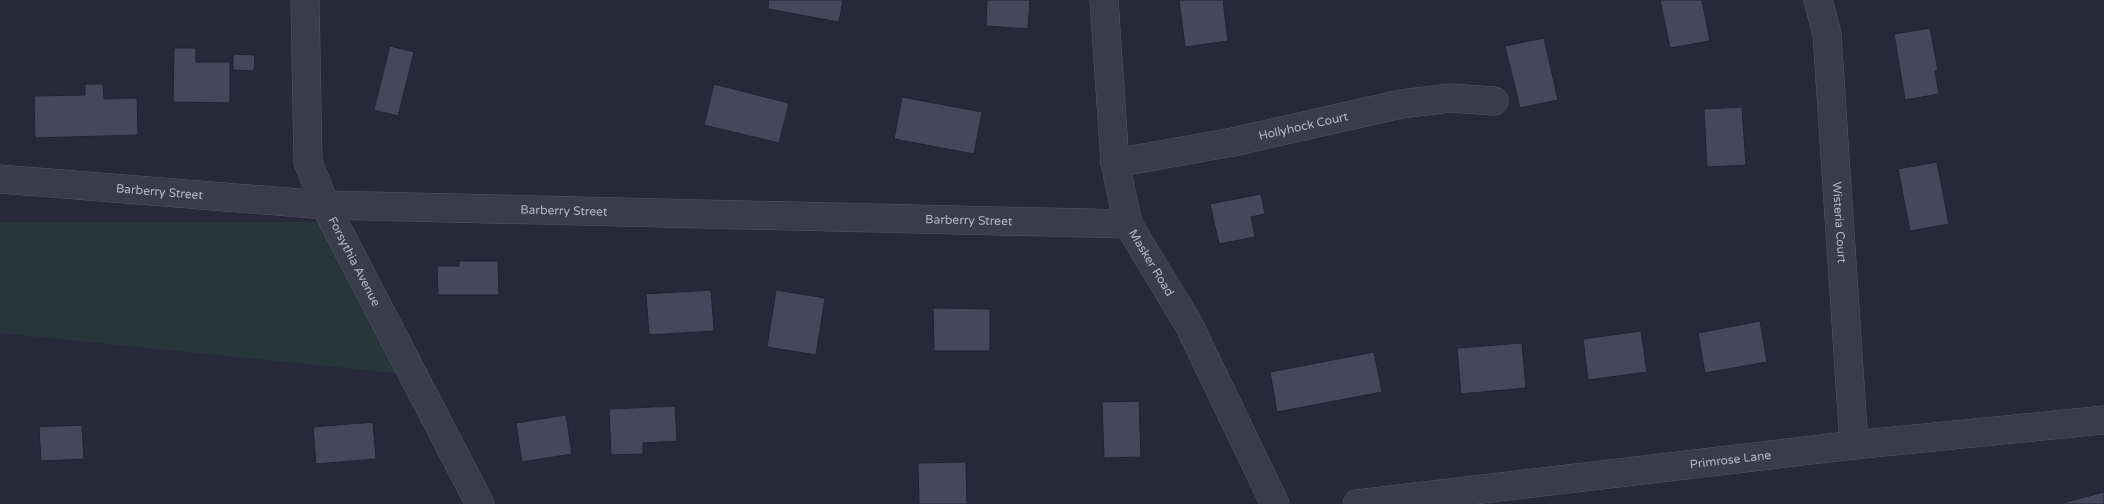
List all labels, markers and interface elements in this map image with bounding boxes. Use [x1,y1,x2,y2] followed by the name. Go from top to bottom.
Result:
[1257,109,1350,143] street label: Hollyhock Court
[115,181,204,202] street label: Barberry Street
[1830,181,1849,264] street label: Wisteria Court
[520,203,608,219] street label: Barberry Street
[925,212,1013,228] street label: Barberry Street
[325,214,383,309] street label: Forsythia Avenue
[1126,227,1177,299] street label: Masker Road
[1689,448,1772,471] street label: Primrose Lane

